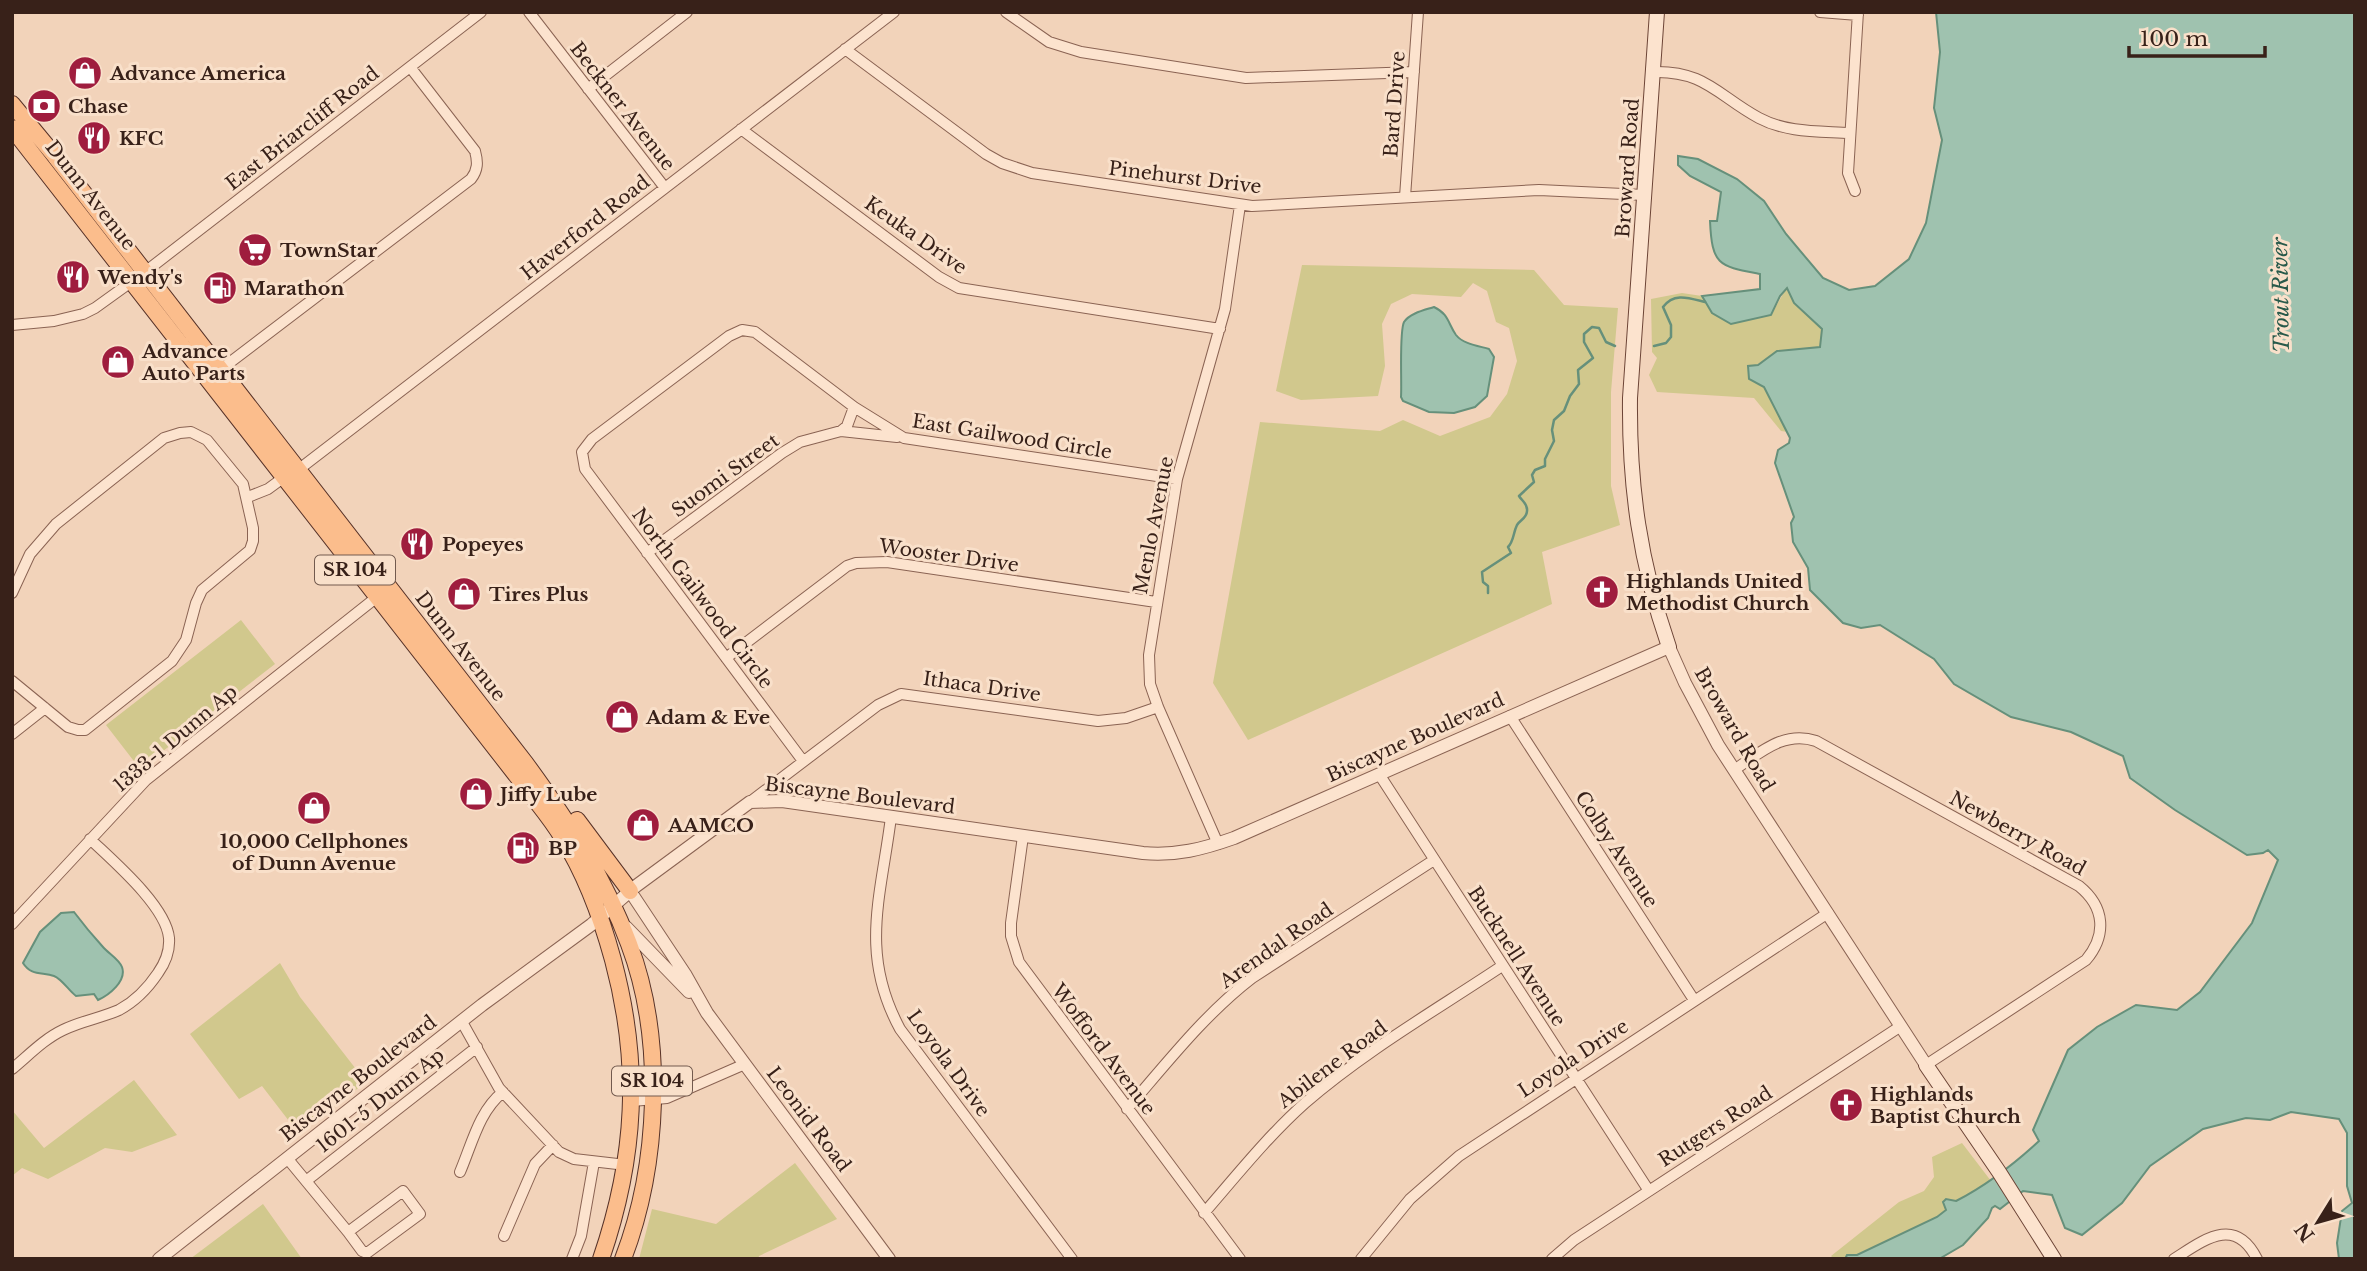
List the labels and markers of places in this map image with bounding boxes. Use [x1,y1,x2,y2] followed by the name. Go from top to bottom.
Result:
[66,54,104,92] shop icon: Advance America
[109,62,286,85] place label: Advance America
[25,87,63,125] bank icon: Chase
[68,95,128,118] place label: Chase
[75,119,113,157] restaurant icon: KFC
[119,127,163,150] place label: KFC
[236,231,274,269] supermarket icon: TownStar
[280,239,378,262] place label: TownStar
[54,258,92,296] restaurant icon: Wendy's
[97,266,183,289] place label: Wendy's
[201,269,239,307] fuel station icon: Marathon
[244,277,344,300] place label: Marathon
[141,340,245,385] place label: Advance Auto Parts
[99,343,137,381] shop icon: Advance Auto Parts
[398,525,436,563] restaurant icon: Popeyes
[442,533,524,556] place label: Popeyes
[1626,570,1810,615] place label: Highlands United Methodist Church
[1583,573,1621,611] church icon: Highlands United Methodist Church
[445,575,483,613] shop icon: Tires Plus
[489,583,589,606] place label: Tires Plus
[603,698,641,736] shop icon: Adam & Eve
[645,706,770,729] place label: Adam & Eve
[457,775,495,813] shop icon: Jiffy Lube
[496,783,597,806] place label: Jiffy Lube
[295,789,333,827] shop icon: 10,000 Cellphones of Dunn Avenue
[624,806,662,844] shop icon: AAMCO
[667,814,754,837] place label: AAMCO
[504,829,542,867] fuel station icon: BP
[220,830,408,875] place label: 10,000 Cellphones of Dunn Avenue
[548,837,577,860] place label: BP
[1870,1083,2021,1128] place label: Highlands Baptist Church
[1827,1086,1865,1124] church icon: Highlands Baptist Church

